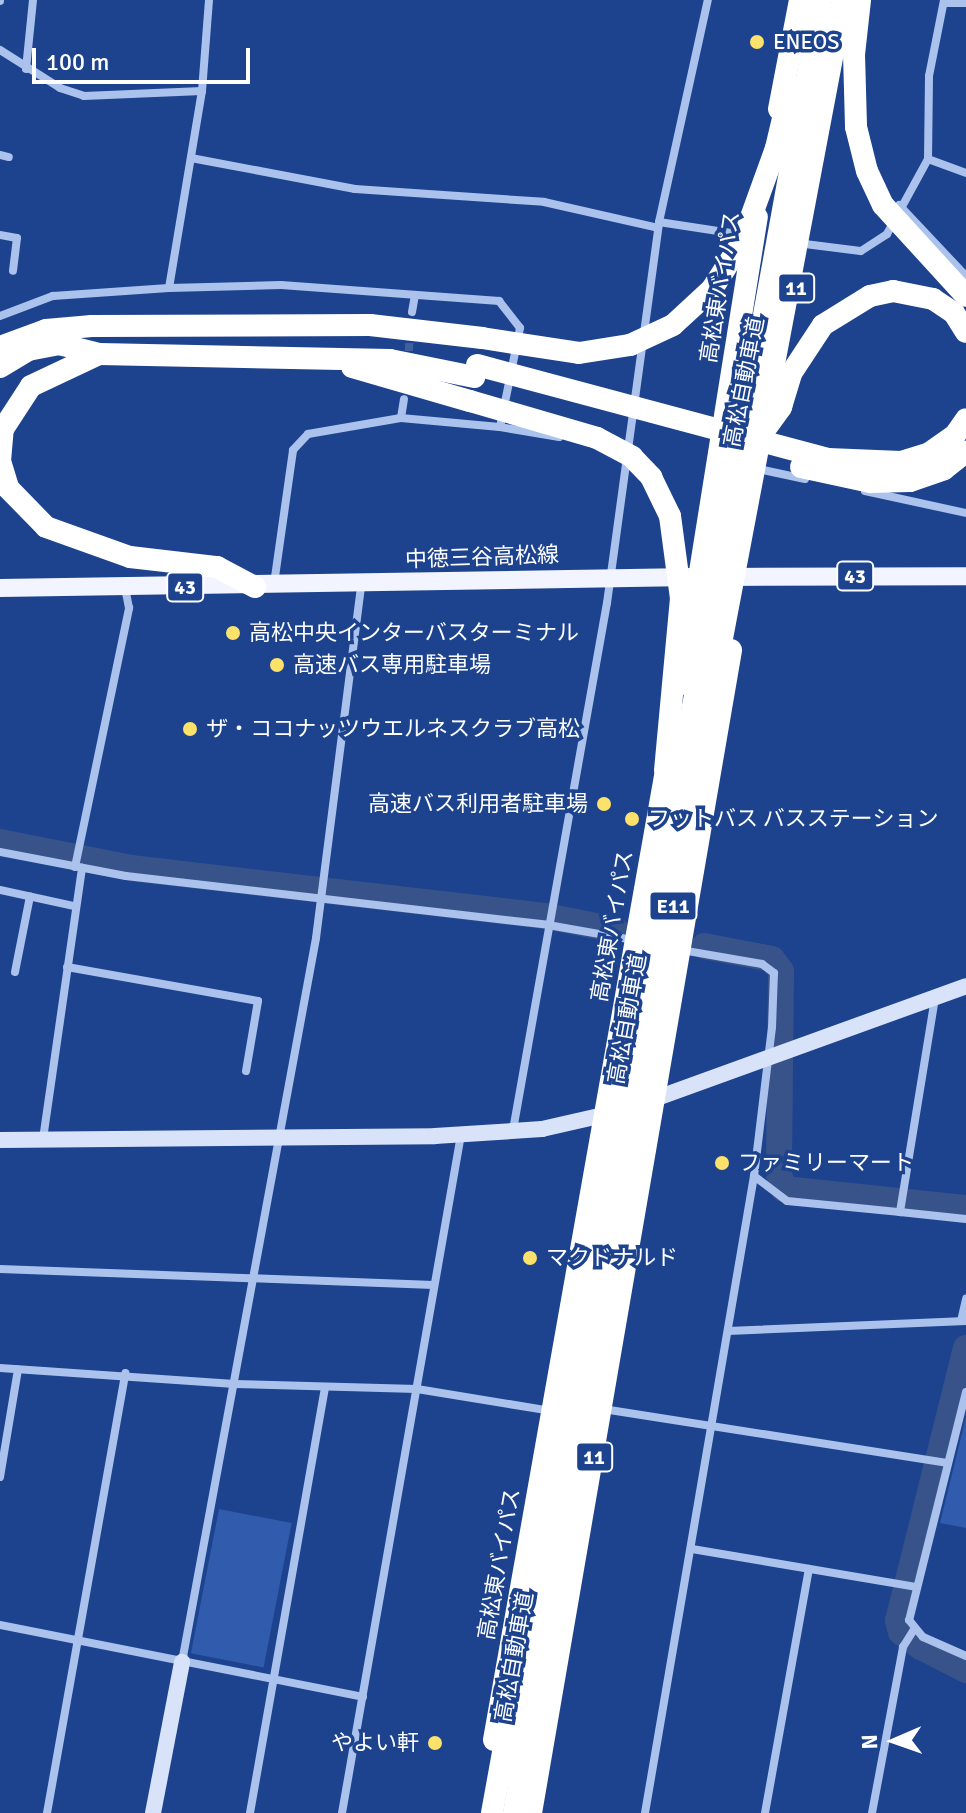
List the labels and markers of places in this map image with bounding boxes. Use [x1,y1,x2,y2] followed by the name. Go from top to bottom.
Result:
[773,29,839,55] place label: ENEOS
[748,33,766,51] marker: ENEOS
[249,620,579,646] place label: 高松中央インターバスターミナル
[224,624,242,642] marker: 高松中央インターバスターミナル
[293,652,491,678] place label: 高速バス専用駐車場
[268,656,286,674] marker: 高速バス専用駐車場
[206,716,580,742] place label: ザ・ココナッツウエルネスクラブ高松
[181,720,199,738] marker: ザ・ココナッツウエルネスクラブ高松
[368,791,588,817] place label: 高速バス利用者駐車場
[595,795,613,813] marker: 高速バス利用者駐車場
[648,806,939,832] place label: フットバス バスステーション
[623,810,641,828] marker: フットバス バスステーション
[738,1150,914,1176] place label: ファミリーマート
[713,1154,731,1172] marker: ファミリーマート
[546,1245,678,1271] place label: マクドナルド
[521,1249,539,1267] marker: マクドナルド
[331,1730,419,1756] place label: やよい軒
[426,1734,444,1752] marker: やよい軒

